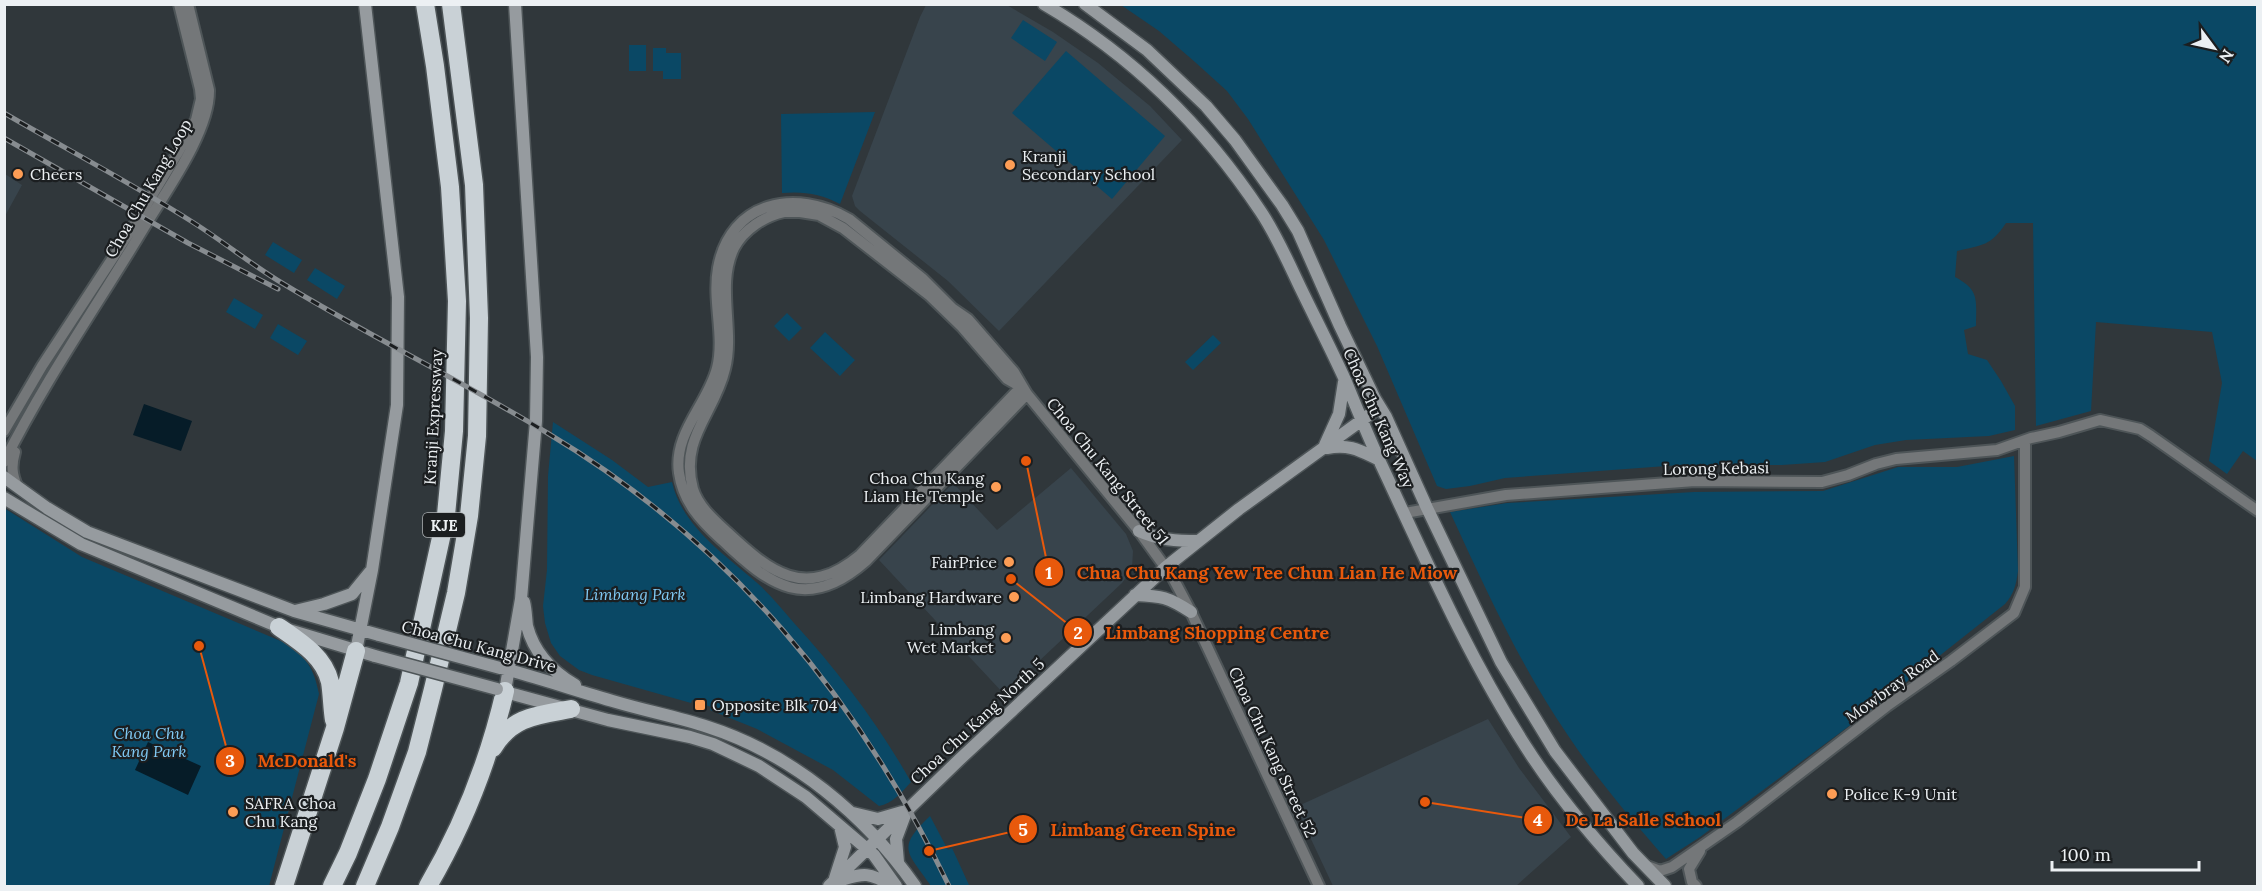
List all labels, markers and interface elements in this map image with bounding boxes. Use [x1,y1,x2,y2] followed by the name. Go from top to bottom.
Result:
[2184,18,2244,78] north arrow
[2215,46,2238,67] text: N
[100,115,196,261] street label: Choa Chu Kang Loop
[1022,146,1155,184] place label: Kranji Secondary School
[1003,158,1017,172] marker: Kranji Secondary School
[30,164,82,184] place label: Cheers
[11,167,25,181] marker: Cheers
[1339,345,1419,491] street label: Choa Chu Kang Way
[419,348,447,485] street label: Kranji Expressway
[1043,394,1174,549] street label: Choa Chu Kang Street 51
[1663,457,1769,479] street label: Lorong Kebasi
[863,468,985,506] place label: Choa Chu Kang Liam He Temple
[989,480,1003,494] marker: Choa Chu Kang Liam He Temple
[423,513,465,537] road number: KJE
[931,552,997,572] place label: FairPrice
[1034,554,1469,590] callout: Chua Chu Kang Yew Tee Chun Lian He Miow
[1002,555,1016,569] marker: FairPrice
[1045,561,1053,584] text: 1
[1077,561,1458,584] text: Chua Chu Kang Yew Tee Chun Lian He Miow
[584,584,686,604] park label: Limbang Park
[860,587,1002,607] place label: Limbang Hardware
[1007,590,1021,604] marker: Limbang Hardware
[1063,614,1341,650] callout: Limbang Shopping Centre
[400,616,559,676] street label: Choa Chu Kang Drive
[907,619,995,657] place label: Limbang Wet Market
[1073,621,1083,644] text: 2
[1105,621,1329,644] text: Limbang Shopping Centre
[999,631,1013,645] marker: Limbang Wet Market
[1841,645,1943,727] street label: Mowbray Road
[906,654,1048,788] street label: Choa Chu Kang North 5
[1225,664,1321,840] street label: Choa Chu Kang Street 52
[712,695,838,715] place label: Opposite Blk 704
[693,698,707,712] marker: Opposite Blk 704
[111,723,187,761] park label: Choa Chu Kang Park
[215,743,368,779] callout: McDonald's
[225,749,235,772] text: 3
[257,749,357,772] text: McDonald's
[1844,784,1958,804] place label: Police K-9 Unit
[1825,787,1839,801] marker: Police K-9 Unit
[245,793,336,831] place label: SAFRA Choa Chu Kang
[1523,802,1733,838] callout: De La Salle School
[226,805,240,819] marker: SAFRA Choa Chu Kang
[1533,808,1543,831] text: 4
[1565,808,1721,831] text: De La Salle School
[1008,811,1247,847] callout: Limbang Green Spine
[1018,818,1028,841] text: 5
[1050,818,1236,841] text: Limbang Green Spine
[2052,834,2199,872] scale bar
[2061,843,2111,866] text: 100 m

